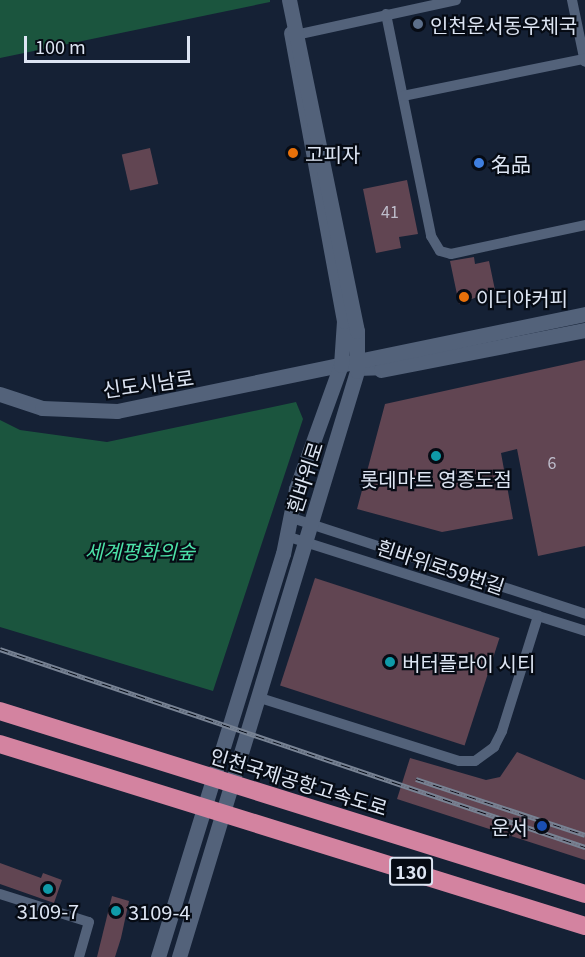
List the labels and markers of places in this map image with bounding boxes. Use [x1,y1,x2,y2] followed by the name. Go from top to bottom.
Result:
[430,12,577,36] place label: 인천운서동우체국
[411,17,425,31] marker: 인천운서동우체국
[305,141,360,165] place label: 고피자
[286,146,300,160] marker: 고피자
[491,151,531,175] place label: 名品
[472,156,486,170] marker: 名品
[476,285,568,309] place label: 이디야커피
[457,290,471,304] marker: 이디야커피
[429,449,443,463] marker: 롯데마트 영종도점
[360,466,512,490] place label: 롯데마트 영종도점
[402,650,535,674] place label: 버터플라이 시티
[383,655,397,669] marker: 버터플라이 시티
[491,814,528,838] place label: 운서
[533,817,551,835] marker: 운서
[41,882,55,896] marker: 3109-7
[17,898,79,922] place label: 3109-7
[128,899,190,923] place label: 3109-4
[109,904,123,918] marker: 3109-4

